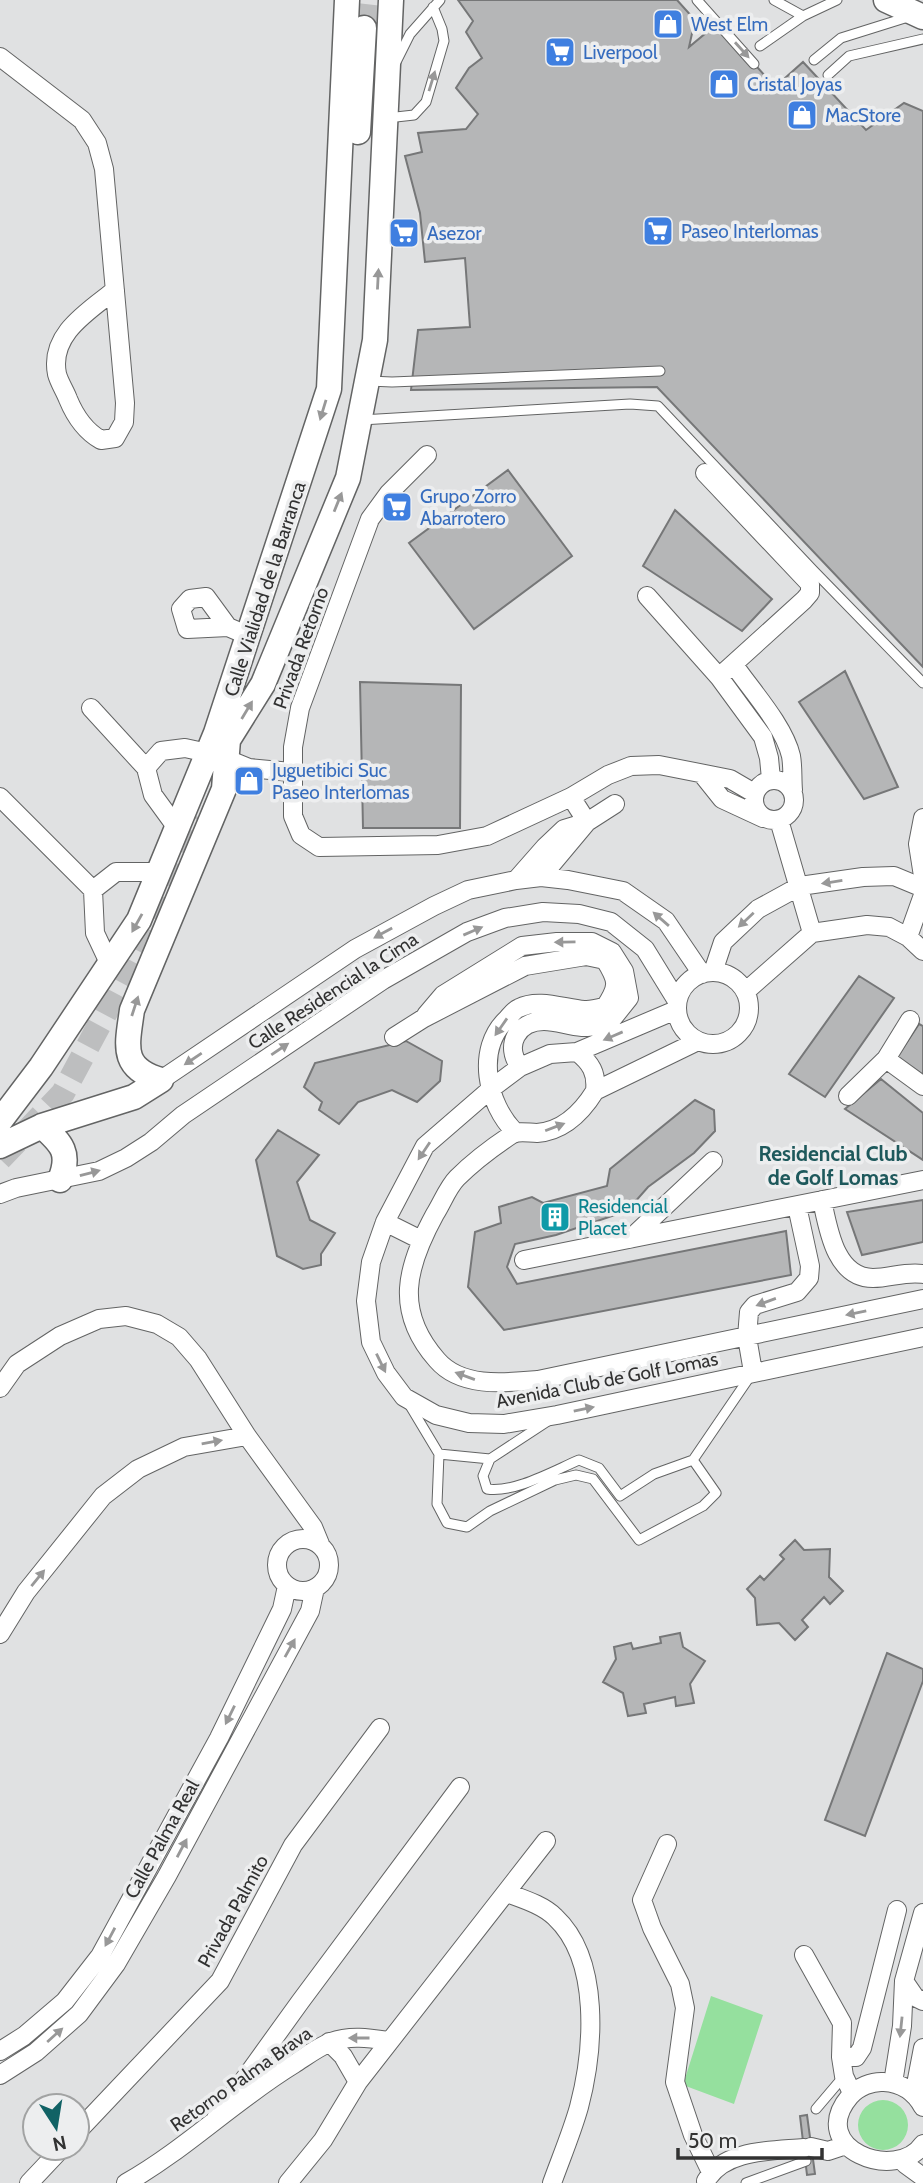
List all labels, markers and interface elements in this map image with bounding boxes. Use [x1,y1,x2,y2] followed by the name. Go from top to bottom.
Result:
[651,7,685,41] shop icon: West Elm
[691,13,768,36] place label: West Elm
[543,35,577,69] supermarket icon: Liverpool
[583,41,658,64] place label: Liverpool
[734,41,750,59] one-way arrow
[707,67,741,101] shop icon: Cristal Joyas
[427,70,438,91] one-way arrow
[747,73,842,96] place label: Cristal Joyas
[785,98,819,132] shop icon: MacStore
[825,104,901,127] place label: MacStore
[641,214,675,248] supermarket icon: Paseo Interlomas
[387,216,421,250] supermarket icon: Asezor
[681,220,819,243] place label: Paseo Interlomas
[427,222,482,245] place label: Asezor
[372,268,383,290] one-way arrow
[317,400,327,421] one-way arrow
[219,479,311,699] street label: Calle Vialidad de la Barranca
[420,485,516,530] place label: Grupo Zorro Abarrotero
[380,490,414,524] supermarket icon: Grupo Zorro Abarrotero
[332,492,344,512] one-way arrow
[268,584,334,712] street label: Privada Retorno
[240,701,253,720] one-way arrow
[271,759,410,804] place label: Juguetibici Suc Paseo Interlomas
[232,764,266,798] shop icon: Juguetibici Suc Paseo Interlomas
[821,877,843,888] one-way arrow
[738,911,755,928] one-way arrow
[652,912,670,927] one-way arrow
[131,913,143,932] one-way arrow
[463,925,484,936] one-way arrow
[244,927,422,1055] street label: Calle Residencial la Cima
[373,927,393,939] one-way arrow
[554,936,576,948] one-way arrow
[130,996,140,1017] one-way arrow
[495,1017,508,1037] one-way arrow
[603,1031,624,1042] one-way arrow
[270,1043,289,1056] one-way arrow
[184,1052,203,1065] one-way arrow
[544,1121,565,1132] one-way arrow
[759,1141,907,1190] district label: Residencial Club de Golf Lomas
[417,1142,431,1160] one-way arrow
[79,1167,101,1178] one-way arrow
[578,1195,668,1240] place label: Residencial Placet
[538,1200,572,1234] building icon: Residencial Placet
[755,1297,776,1308] one-way arrow
[845,1308,867,1319] one-way arrow
[494,1347,720,1413] street label: Avenida Club de Golf Lomas
[375,1353,387,1373] one-way arrow
[455,1370,476,1381] one-way arrow
[573,1403,595,1414] one-way arrow
[201,1437,223,1448] one-way arrow
[30,1569,45,1587] one-way arrow
[284,1638,296,1657] one-way arrow
[225,1705,236,1725] one-way arrow
[120,1775,204,1902] street label: Calle Palma Real
[177,1838,188,1858] one-way arrow
[193,1851,273,1971] street label: Privada Palmito
[104,1927,116,1947] one-way arrow
[895,2016,906,2038] one-way arrow
[166,2022,316,2136] street label: Retorno Palma Brava
[46,2027,64,2043] one-way arrow
[348,2032,370,2044] one-way arrow
[21,2092,91,2162] north arrow
[678,2116,822,2160] scale bar
[688,2128,737,2153] text: 50 m
[50,2130,68,2156] text: N

